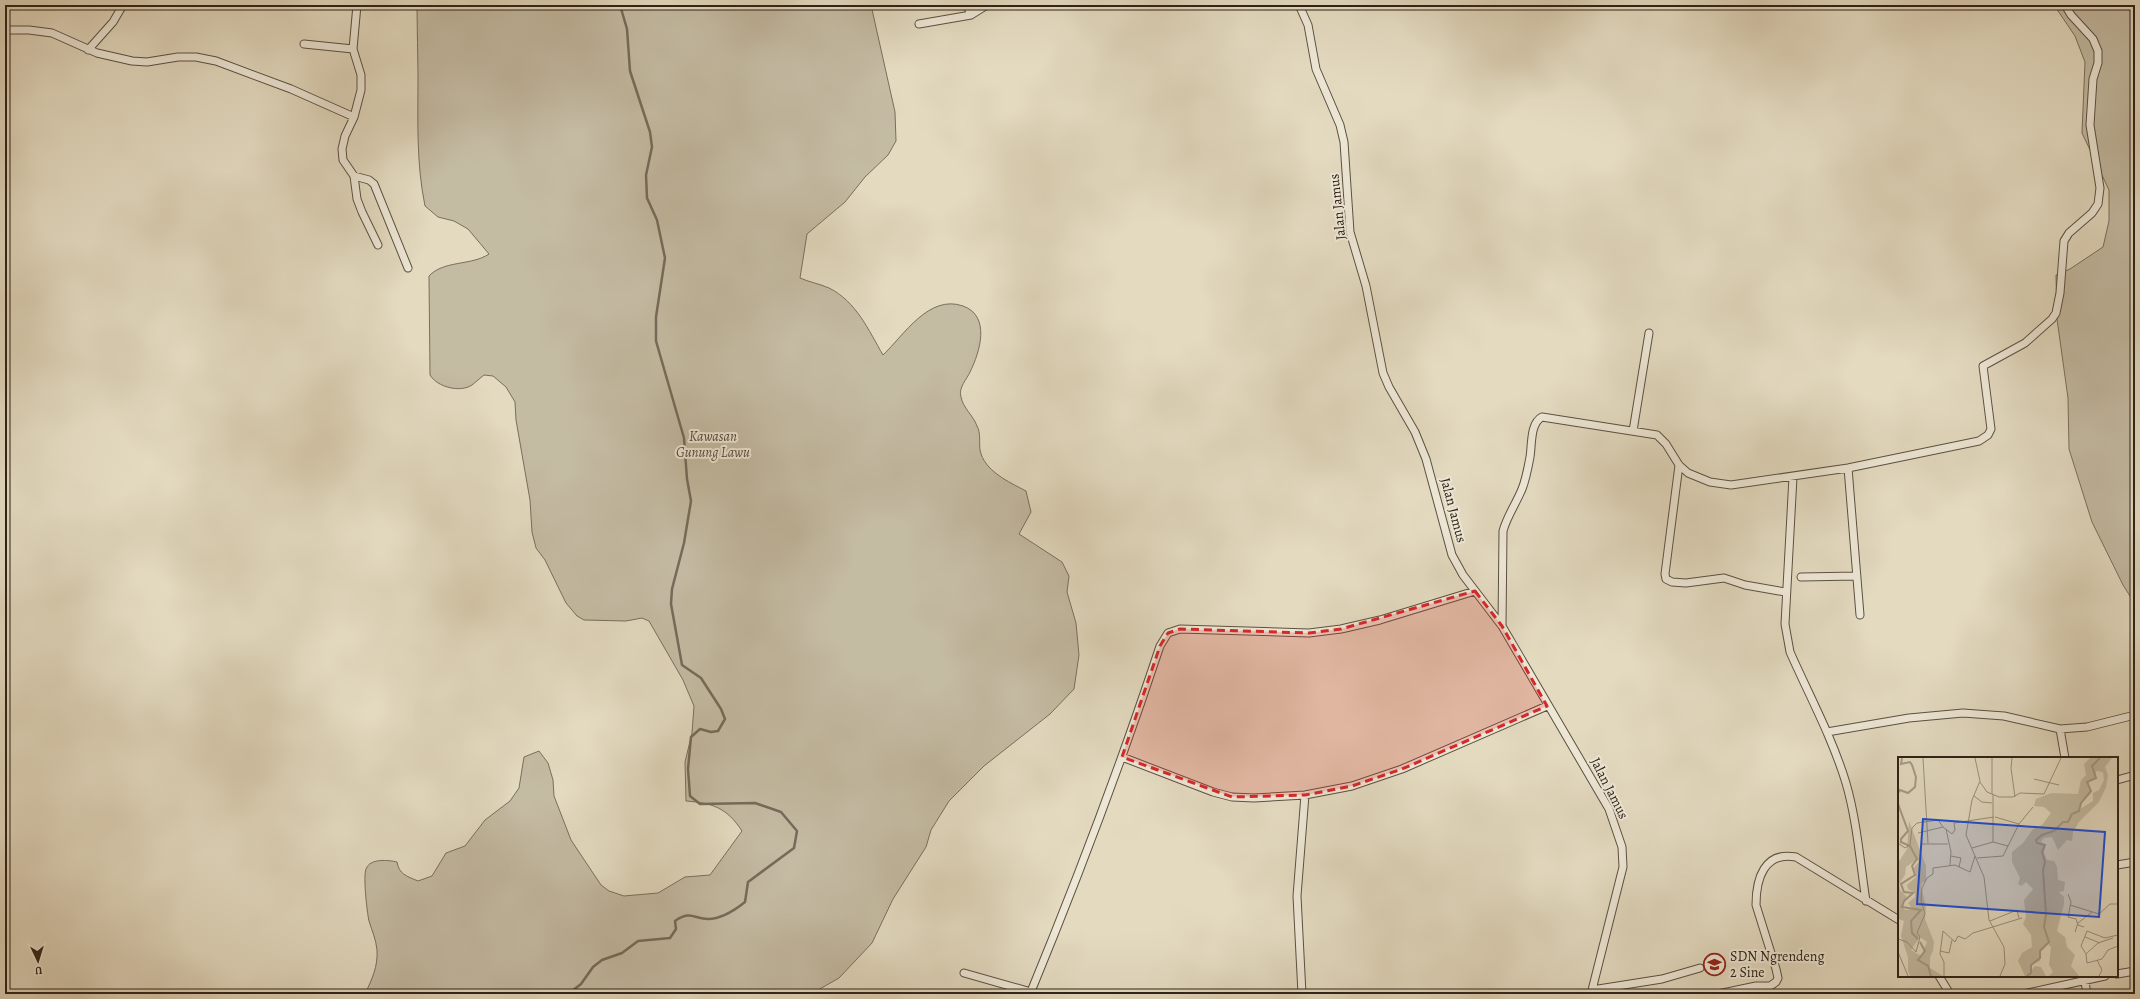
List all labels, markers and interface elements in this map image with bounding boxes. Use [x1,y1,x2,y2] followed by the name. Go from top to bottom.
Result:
[1325,173,1350,241] street label: Jalan Jamus
[676,427,750,462] park label: Kawasan Gunung Lawu
[1436,476,1471,545] street label: Jalan Jamus
[1586,754,1633,822] street label: Jalan Jamus
[1898,757,2118,977] inset map
[18,941,58,981] north arrow
[1730,947,1825,982] place label: SDN Ngrendeng 2 Sine
[1701,951,1727,977] school or university icon: SDN Ngrendeng 2 Sine
[34,963,43,978] text: U

